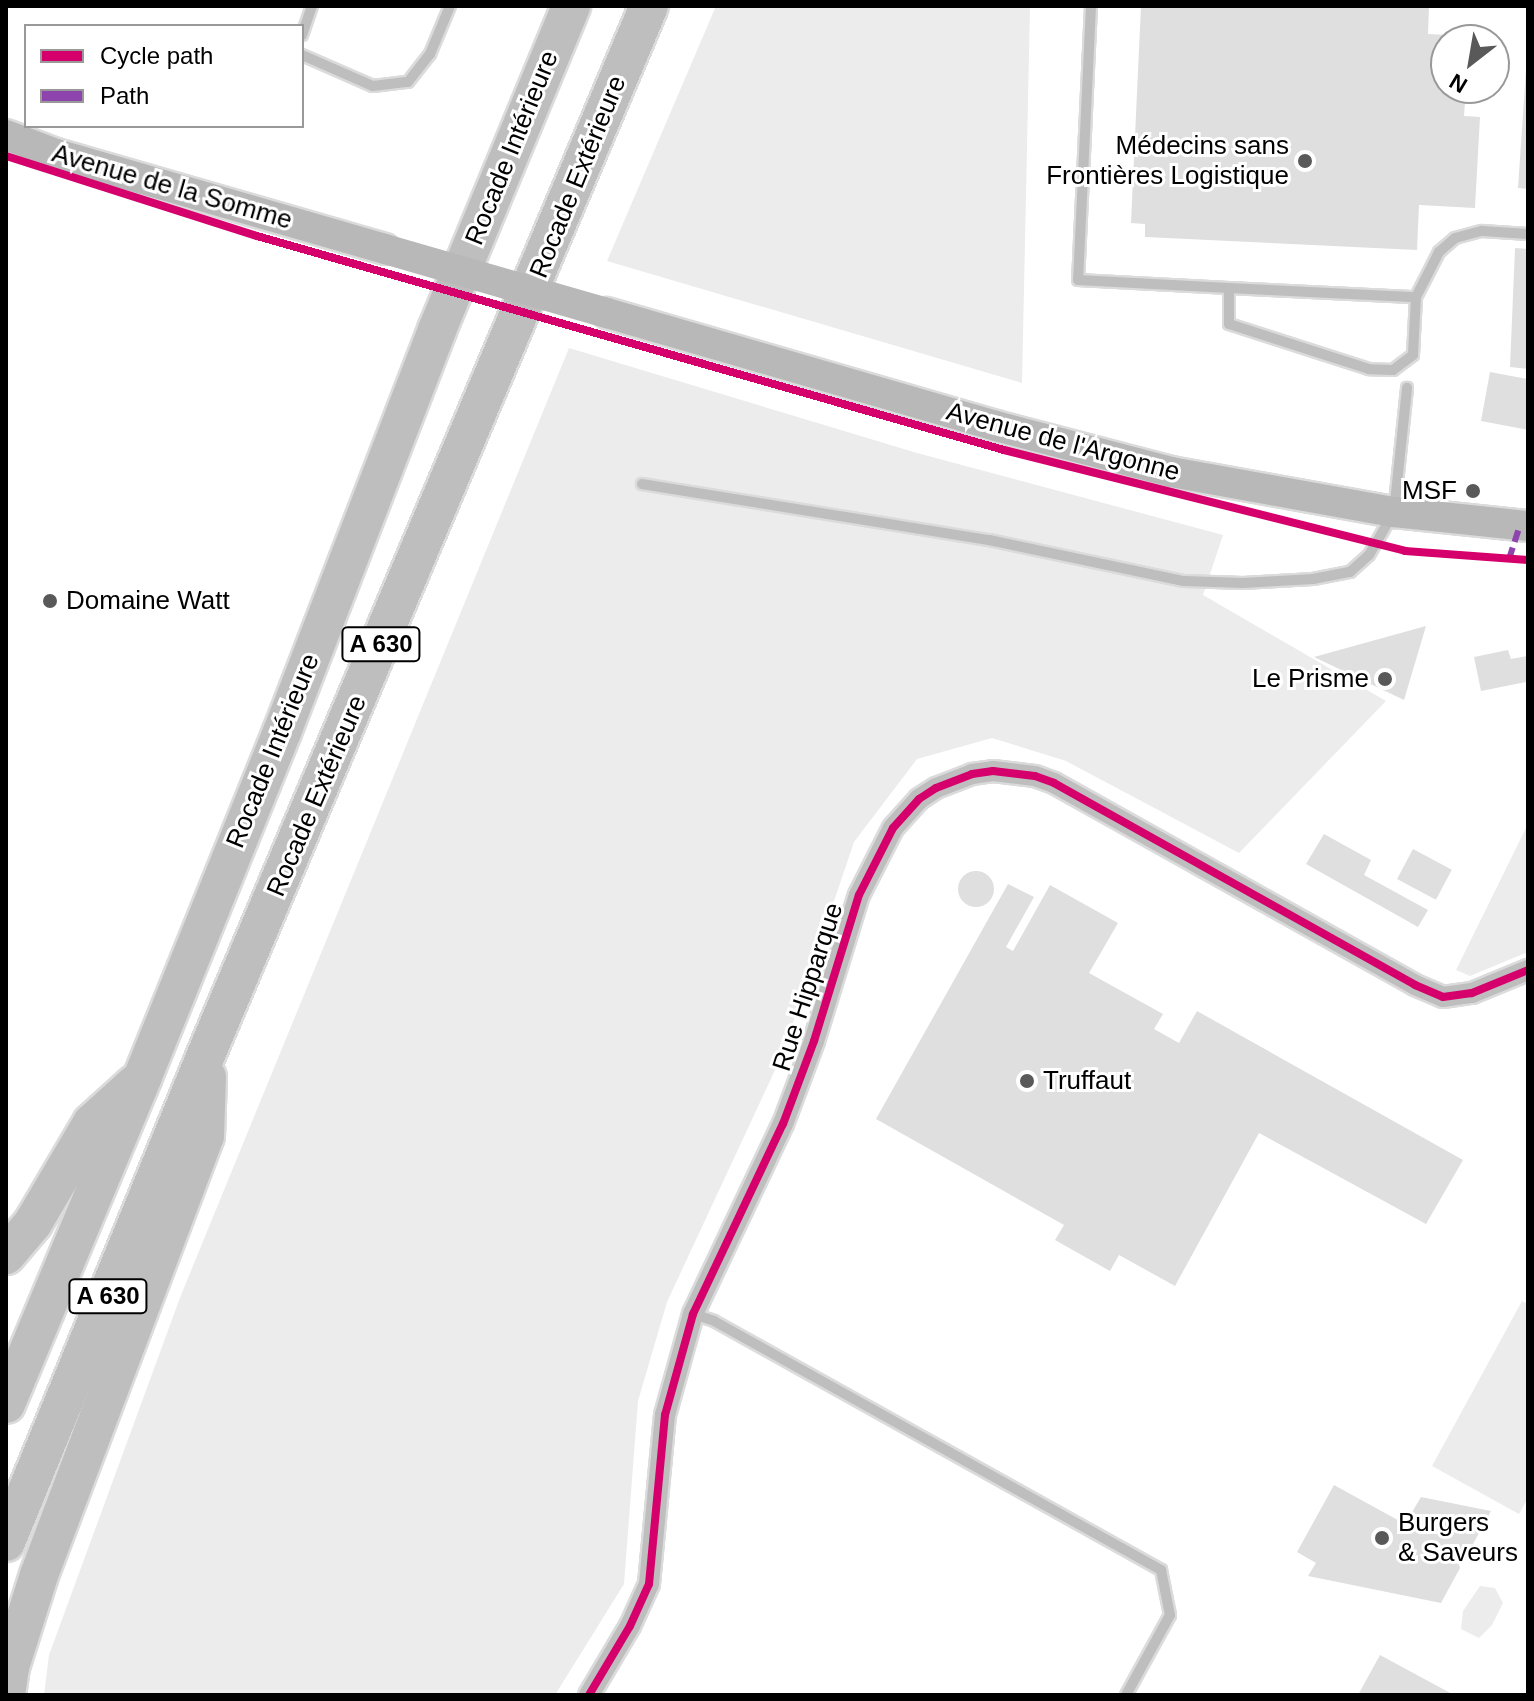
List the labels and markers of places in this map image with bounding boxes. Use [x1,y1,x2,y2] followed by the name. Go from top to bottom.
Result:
[1046,130,1289,192] place label: Médecins sans Frontières Logistique
[1296,152,1314,170] marker: Médecins sans Frontières Logistique
[1402,475,1457,507] place label: MSF
[1464,482,1482,500] marker: MSF
[66,585,230,617] place label: Domaine Watt
[41,592,59,610] marker: Domaine Watt
[1252,663,1369,695] place label: Le Prisme
[1376,670,1394,688] marker: Le Prisme
[1043,1065,1131,1097] place label: Truffaut
[1018,1072,1036,1090] marker: Truffaut
[1398,1507,1518,1568] place label: Burgers & Saveurs
[1373,1529,1391,1547] marker: Burgers & Saveurs

